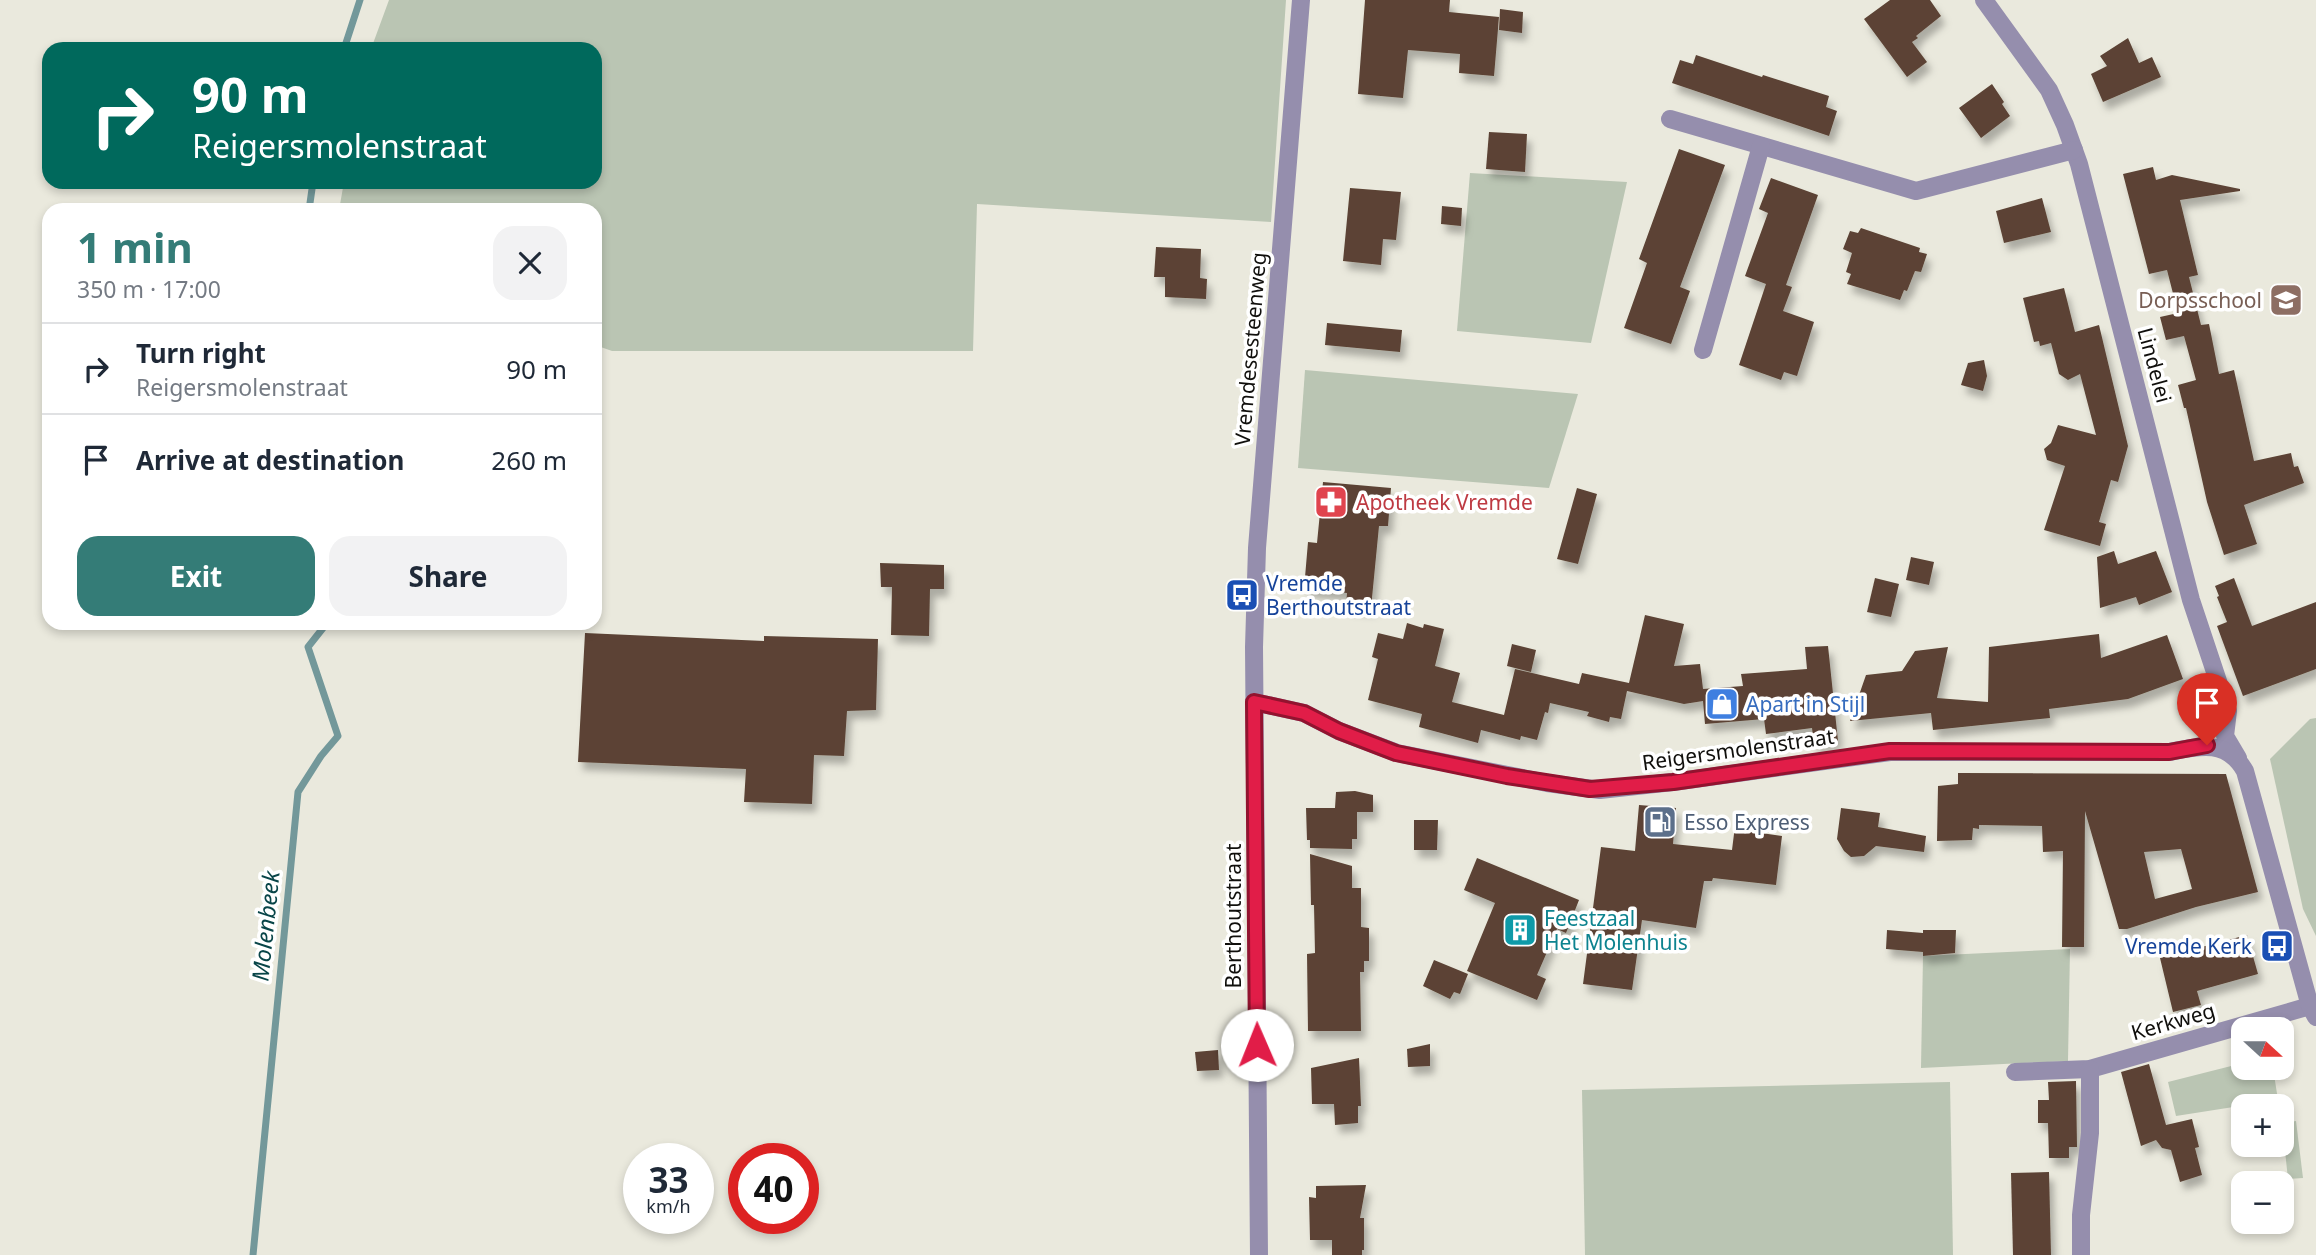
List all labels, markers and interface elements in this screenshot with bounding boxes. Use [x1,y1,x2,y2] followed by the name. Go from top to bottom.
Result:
[192,61,309,127] text: 90 m
[77,70,168,161] icon: right
[192,124,487,167] text: Reigersmolenstraat
[77,218,193,275] text: 1 min
[493,226,567,300] button: close
[1228,251,1272,447] street label: Vremdesesteenweg
[77,273,221,305] text: 350 m · 17:00
[2267,281,2305,319] school or university icon: Dorpsschool
[2138,286,2262,314] place label: Dorpsschool
[2132,324,2178,406] street label: Lindelei
[136,335,266,371] text: Turn right
[77,350,115,388] icon: right
[506,351,567,387] text: 90 m
[136,371,348,403] text: Reigersmolenstraat
[77,441,115,479] icon: arrive
[136,442,405,478] text: Arrive at destination
[491,442,567,478] text: 260 m
[1312,483,1350,521] pharmacy icon: Apotheek Vremde
[1356,488,1533,516] place label: Apotheek Vremde
[77,536,315,616] button: Exit
[329,536,567,616] button: Share
[1266,569,1411,621] place label: Vremde Berthoutstraat
[1223,576,1261,614] bus stop icon: Vremde Berthoutstraat
[2177,673,2237,745] pin
[2188,684,2226,722] icon: arrive
[1703,685,1741,723] shop icon: Apart in Stijl
[1746,690,1865,718] place label: Apart in Stijl
[1640,722,1836,776] street label: Reigersmolenstraat
[1641,803,1679,841] fuel station icon: Esso Express
[1684,808,1810,836] place label: Esso Express
[1219,843,1247,989] street label: Berthoutstraat
[243,868,287,983] water label: Molenbeek
[1544,904,1688,956] place label: Feestzaal Het Molenhuis
[1501,911,1539,949] building icon: Feestzaal Het Molenhuis
[2258,927,2296,965] bus stop icon: Vremde Kerk
[2125,932,2253,960] place label: Vremde Kerk
[2128,996,2218,1046] street label: Kerkweg
[1220,1008,1294,1082] position arrow
[2231,1017,2294,1080] north arrow
[2231,1017,2294,1234] map controls
[2231,1094,2294,1157] button: +
[728,1143,819,1234] speed limit sign: 40
[648,1156,689,1203] text: 33
[2231,1171,2294,1234] button: −
[646,1194,691,1218] text: km/h

